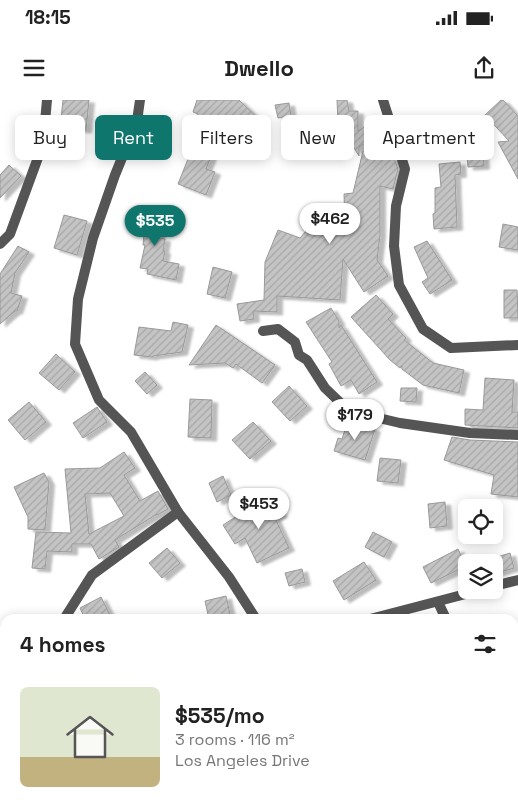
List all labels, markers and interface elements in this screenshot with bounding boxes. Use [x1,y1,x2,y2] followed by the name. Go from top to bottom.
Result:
[25,5,71,30] text: 18:15
[20,54,48,82] icon: menu
[224,54,294,82] text: Dwello
[470,54,498,82] icon: share
[15,115,85,160] chip: Buy
[95,115,172,160] chip: Rent
[182,115,271,160] chip: Filters
[281,115,354,160] chip: New
[364,115,494,160] chip: Apartment
[300,202,360,245] pin: $462
[125,204,185,247] pin: $535
[310,208,350,229] text: $462
[136,210,174,231] text: $535
[325,398,385,441] pin: $179
[337,404,373,425] text: $179
[229,488,289,530] pin: $453
[239,493,279,514] text: $453
[458,499,503,599] map controls
[458,499,503,544] button: locate
[458,554,503,599] button: layers
[471,630,499,658] icon: filters
[20,631,106,658] text: 4 homes
[175,702,265,729] text: $535/mo
[60,707,120,767] icon: home
[175,729,295,750] text: 3 rooms · 116 m²
[175,750,310,771] text: Los Angeles Drive

